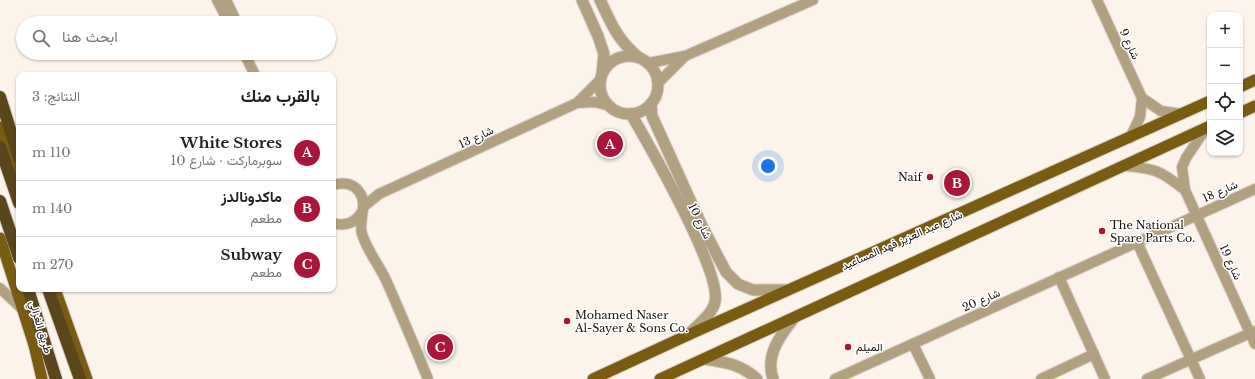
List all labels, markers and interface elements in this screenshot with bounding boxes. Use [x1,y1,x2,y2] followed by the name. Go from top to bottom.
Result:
[1207,12,1243,156] map controls
[1207,12,1243,48] button: +
[16,16,336,60] search box
[1116,26,1143,62] street label: شارع 9
[30,27,52,49] icon: search
[62,27,118,46] text: ابحث هنا
[1207,48,1243,84] button: −
[1207,84,1243,120] button: locate
[241,86,320,107] text: بالقرب منك
[32,88,80,105] text: النتائج: 3
[1207,120,1243,156] button: layers
[456,123,496,152] street label: شارع 13
[597,129,623,159] pin: A
[180,133,282,152] text: White Stores
[32,144,71,161] text: 110 m
[302,144,312,161] text: A
[171,152,282,169] text: سوبرماركت · شارع 10
[758,156,778,176] your location
[944,168,970,198] pin: B
[898,170,923,184] place label: Naif
[925,172,935,182] marker: Naif
[1200,177,1240,206] street label: شارع 18
[221,187,282,206] text: ماكدونالدز
[32,200,72,217] text: 140 m
[302,200,312,217] text: B
[684,201,715,242] street label: شارع 10
[840,207,965,274] street label: شارع عبد العزيز فهد المساعيد
[251,210,282,227] text: مطعم
[1110,218,1195,245] place label: The National Spare Parts Co.
[1097,226,1107,236] marker: The National Spare Parts Co.
[1216,242,1245,283] street label: شارع 19
[221,245,282,264] text: Subway
[32,256,74,273] text: 270 m
[302,256,312,273] text: C
[251,264,282,281] text: مطعم
[960,285,1003,315] street label: شارع 20
[23,299,56,356] street label: طريق الغزالي
[574,308,688,335] place label: Mohamed Naser Al-Sayer & Sons Co.
[562,316,572,326] marker: Mohamed Naser Al-Sayer & Sons Co.
[427,332,453,362] pin: C
[856,340,883,355] place label: الميلم
[843,342,853,352] marker: الميلم

